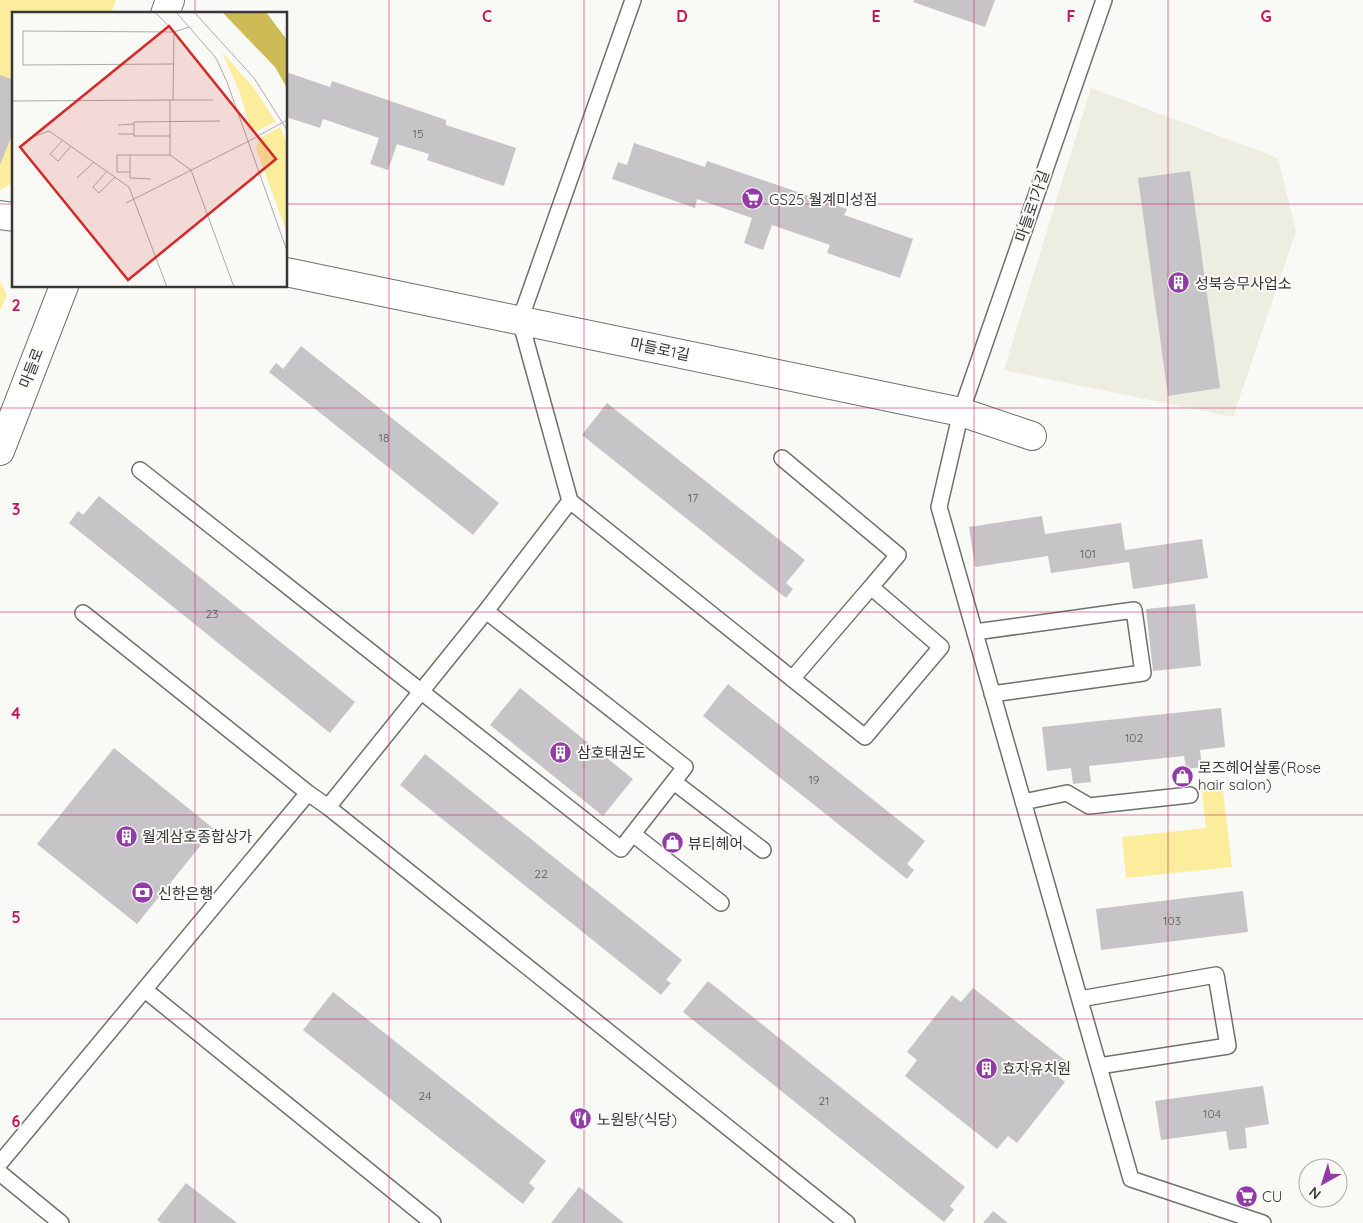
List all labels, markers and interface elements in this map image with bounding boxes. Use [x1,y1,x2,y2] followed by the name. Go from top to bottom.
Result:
[482,6,492,26] text: C
[676,6,688,26] text: D
[871,6,881,26] text: E
[1067,6,1076,26] text: F
[1260,6,1272,26] text: G
[12,12,288,288] inset map
[413,126,423,141] house number: 15
[1011,168,1053,244] street label: 마들로1가길
[741,187,765,211] supermarket icon: GS25 월계미성점
[769,190,877,209] place label: GS25 월계미성점
[1167,271,1191,295] building icon: 성북승무사업소
[1195,274,1292,293] place label: 성북승무사업소
[11,295,21,315] text: 2
[628,333,692,365] street label: 마들로1길
[15,345,47,391] street label: 마들로
[379,430,389,445] house number: 18
[688,490,698,505] house number: 17
[12,499,20,519] text: 3
[1080,546,1096,561] house number: 101
[206,606,218,621] house number: 23
[11,703,21,723] text: 4
[1125,730,1143,745] house number: 102
[549,740,573,764] building icon: 삼호태권도
[577,743,646,762] place label: 삼호태권도
[1198,758,1321,794] place label: 로즈헤어살롱(Rose hair salon)
[1170,764,1194,788] shop icon: 로즈헤어살롱(Rose hair salon)
[808,772,820,787] house number: 19
[114,824,138,848] building icon: 월계삼호종합상가
[142,827,253,846] place label: 월계삼호종합상가
[660,831,684,855] shop icon: 뷰티헤어
[688,834,743,853] place label: 뷰티헤어
[534,866,548,881] house number: 22
[130,881,154,905] bank icon: 신한은행
[158,884,213,903] place label: 신한은행
[11,907,21,927] text: 5
[1163,913,1181,928] house number: 103
[974,1056,998,1080] building icon: 효자유치원
[1002,1059,1071,1078] place label: 효자유치원
[419,1088,431,1103] house number: 24
[818,1093,830,1108] house number: 21
[1203,1106,1221,1121] house number: 104
[569,1107,593,1131] restaurant icon: 노원탕(식당)
[597,1110,677,1129] place label: 노원탕(식당)
[12,1111,21,1131] text: 6
[1298,1158,1348,1208] north arrow
[1305,1183,1324,1203] text: N
[1234,1184,1258,1208] supermarket icon: CU
[1262,1187,1283,1206] place label: CU

